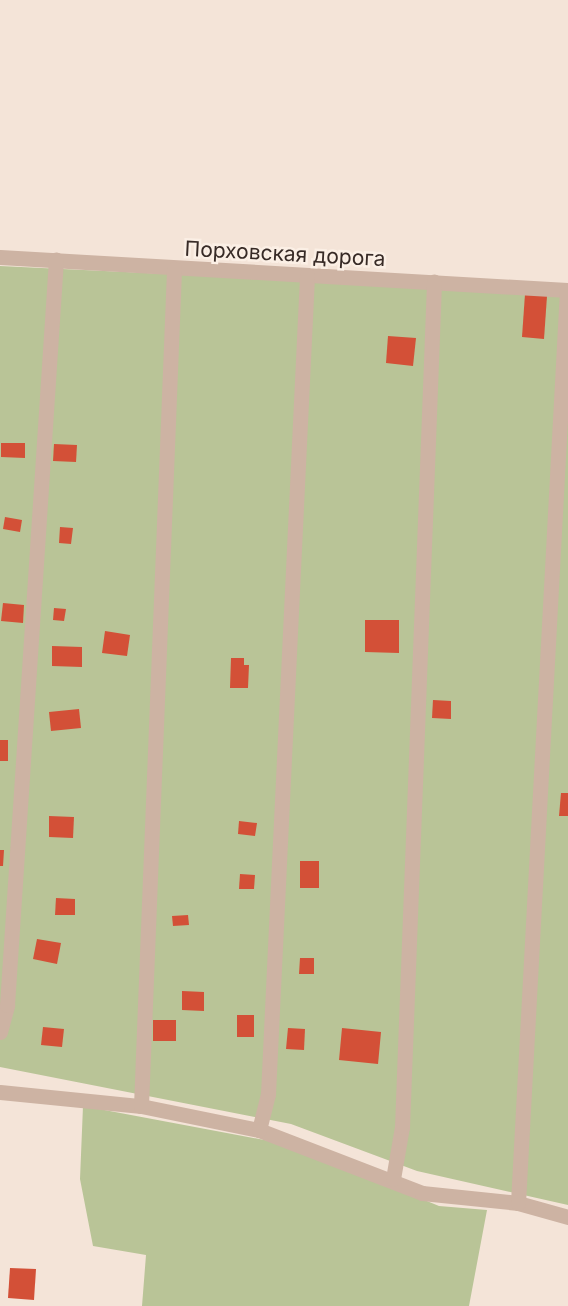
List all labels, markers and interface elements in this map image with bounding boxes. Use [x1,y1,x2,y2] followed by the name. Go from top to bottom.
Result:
[184,236,386,272] street label: Порховская дорога

